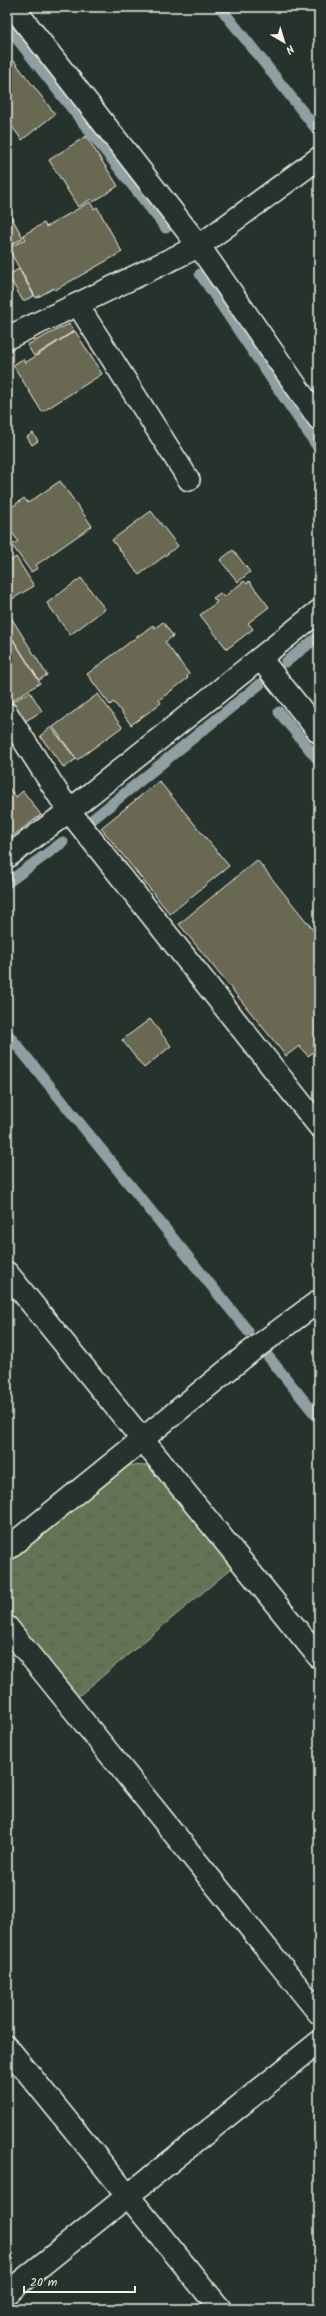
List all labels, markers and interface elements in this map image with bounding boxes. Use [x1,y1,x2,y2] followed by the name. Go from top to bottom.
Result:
[264,22,304,62] north arrow
[281,40,298,58] text: N
[24,2268,135,2294] scale bar
[30,2273,58,2292] text: 20 m

